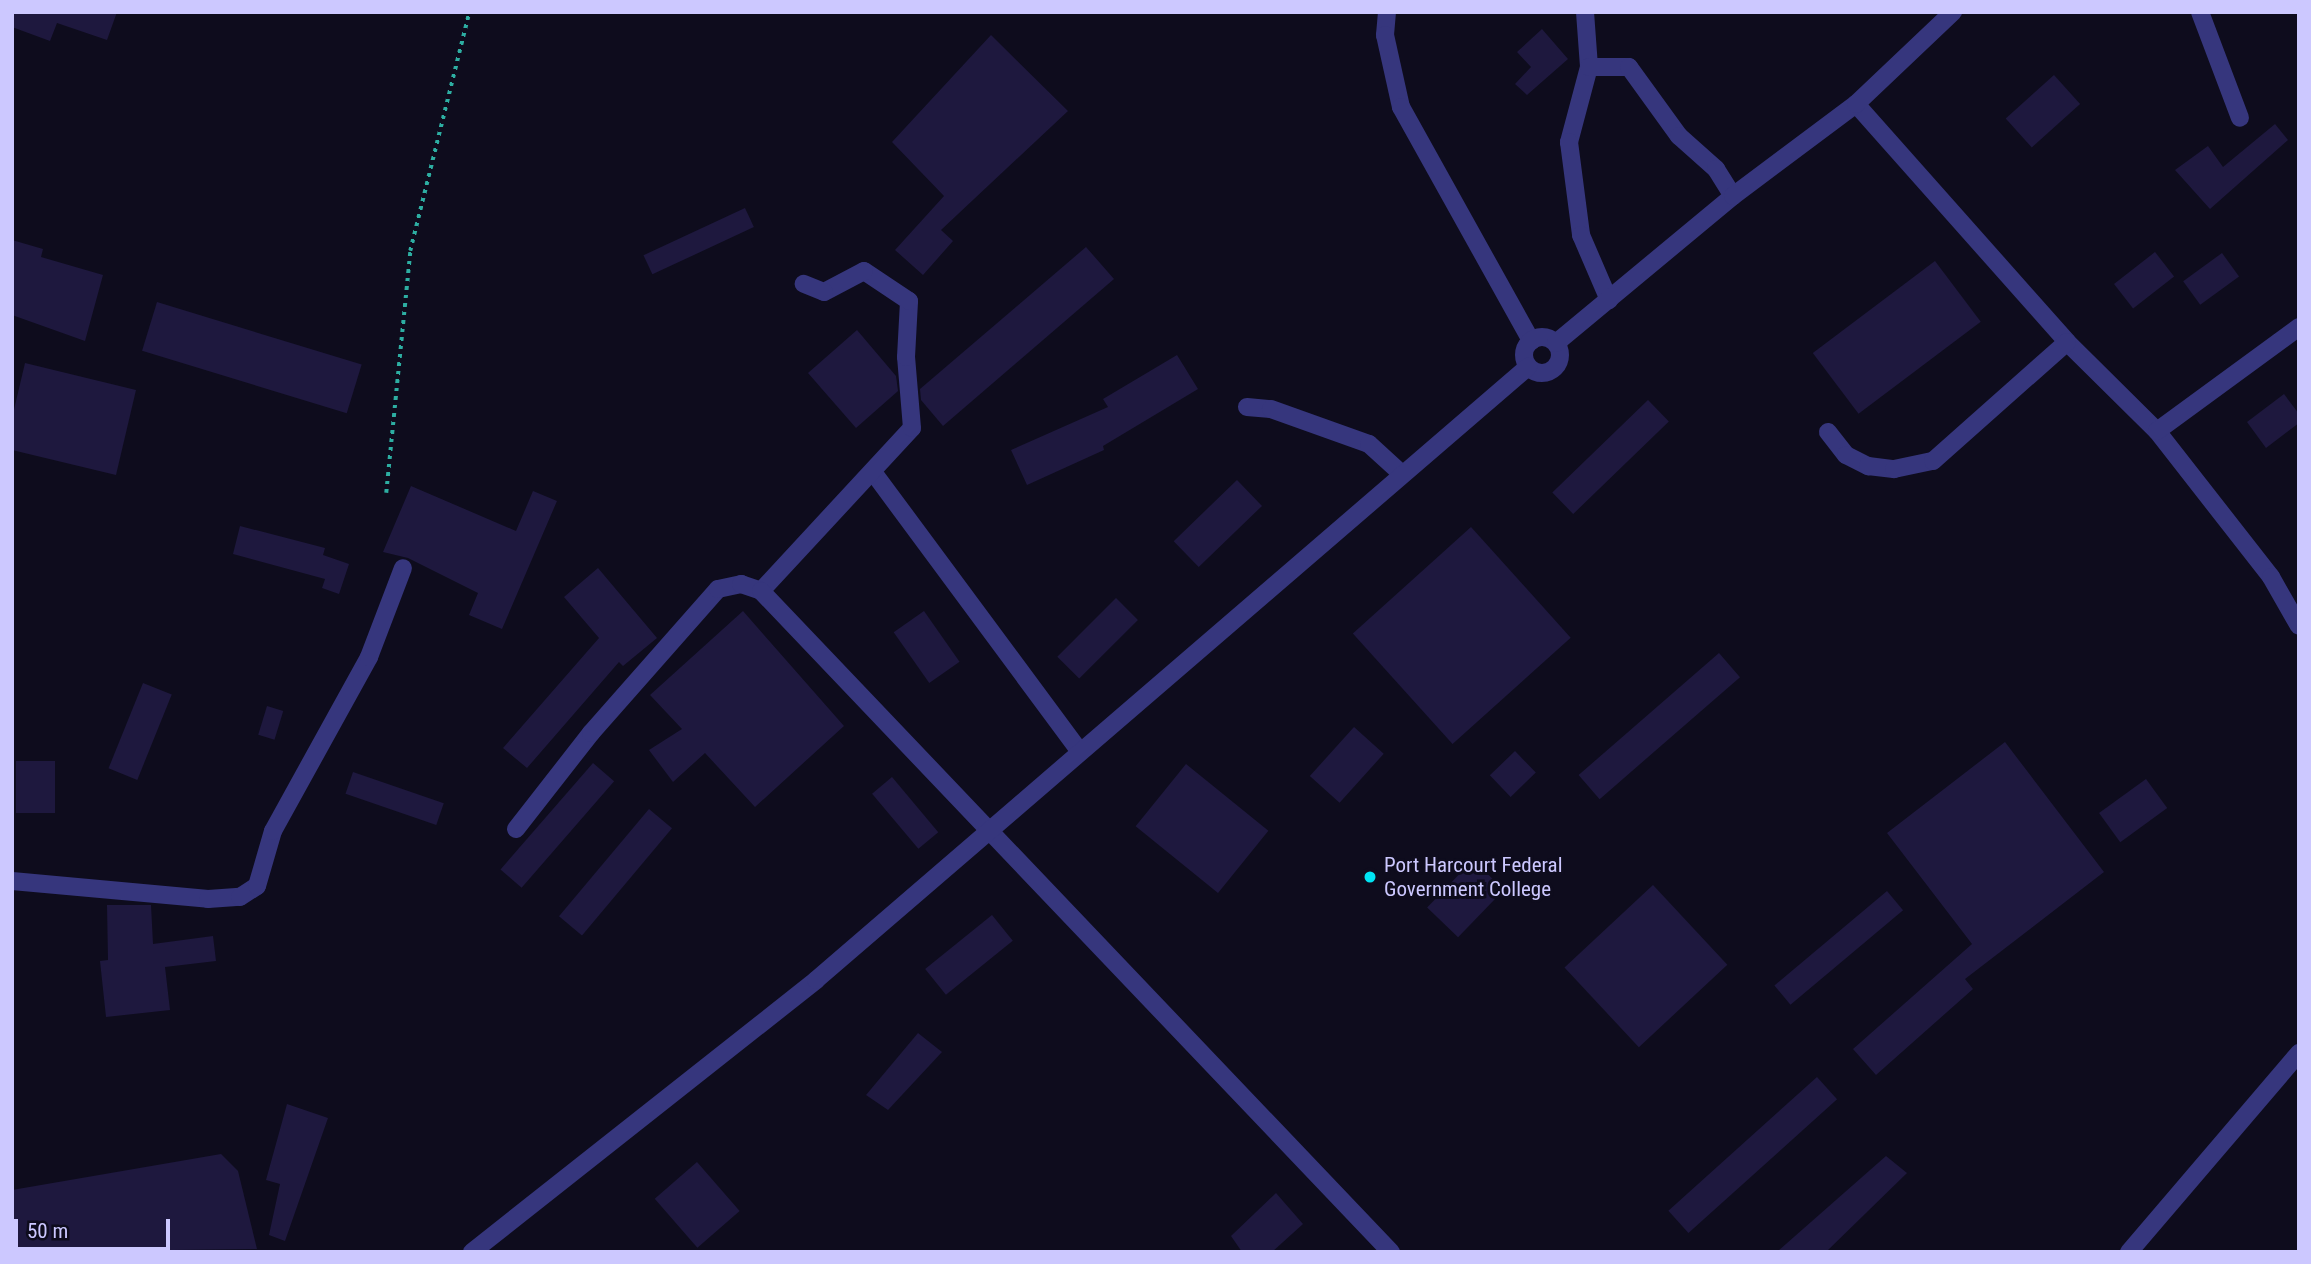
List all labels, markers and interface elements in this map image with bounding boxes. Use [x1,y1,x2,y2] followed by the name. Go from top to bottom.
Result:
[1384,852,1562,902] place label: Port Harcourt Federal Government College
[1362,869,1378,885] marker: Port Harcourt Federal Government College
[18,1204,173,1248] scale bar
[27,1219,68,1243] text: 50 m

